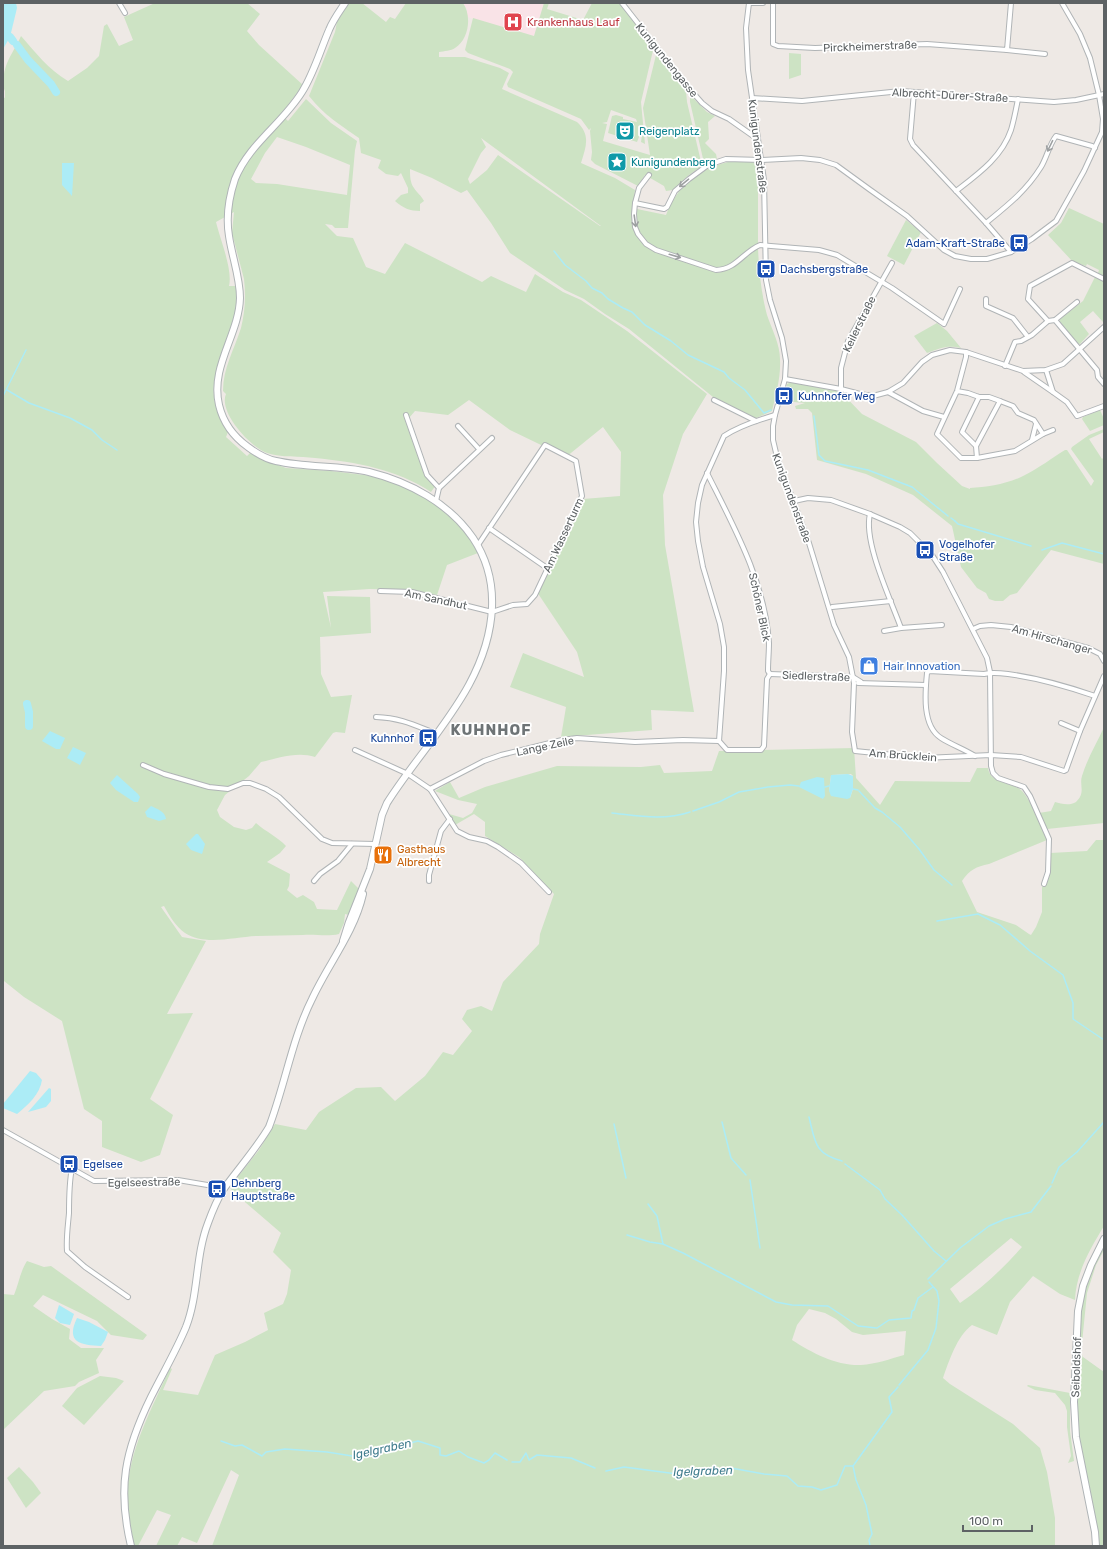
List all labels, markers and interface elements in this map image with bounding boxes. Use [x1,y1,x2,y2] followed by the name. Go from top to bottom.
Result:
[502,11,524,33] hospital icon: Krankenhaus Lauf
[527,16,620,29] place label: Krankenhaus Lauf
[633,21,700,100] street label: Kunigundengasse
[823,38,917,55] street label: Pirckheimerstraße
[892,86,1008,105] street label: Albrecht-Dürer-Straße
[745,98,770,194] street label: Kunigundenstraße
[614,120,636,142] theatre icon: Reigenplatz
[639,125,700,138] place label: Reigenplatz
[1046,140,1053,152] one-way arrow
[606,151,628,173] place icon: Kunigundenberg
[631,156,716,169] place label: Kunigundenberg
[678,179,689,188] one-way arrow
[631,215,639,228] one-way arrow
[1008,232,1030,254] bus stop icon: Adam-Kraft-Straße
[906,237,1005,250] place label: Adam-Kraft-Straße
[668,253,681,260] one-way arrow
[755,258,777,280] bus stop icon: Dachsbergstraße
[780,263,868,276] place label: Dachsbergstraße
[840,294,879,354] street label: Keilerstraße
[773,385,795,407] bus stop icon: Kuhnhofer Weg
[798,390,875,403] place label: Kuhnhofer Weg
[769,452,814,545] street label: Kunigundenstraße
[540,496,586,575] street label: Am Wasserturm
[939,538,996,564] place label: Vogelhofer Straße
[914,539,936,561] bus stop icon: Vogelhofer Straße
[746,572,773,643] street label: Schöner Blick
[403,587,469,613] street label: Am Sandhut
[1010,622,1094,657] street label: Am Hirschanger
[858,655,880,677] shop icon: Hair Innovation
[883,660,961,673] place label: Hair Innovation
[782,669,850,684] street label: Siedlerstraße
[451,721,531,739] district label: KUHNHOF
[417,727,439,749] bus stop icon: Kuhnhof
[370,732,415,745] place label: Kuhnhof
[515,734,575,759] street label: Lange Zeile
[869,747,937,764] street label: Am Brücklein
[397,843,446,869] place label: Gasthaus Albrecht
[372,844,394,866] restaurant icon: Gasthaus Albrecht
[58,1153,80,1175] bus stop icon: Egelsee
[83,1158,123,1171] place label: Egelsee
[108,1175,180,1190] street label: Egelseestraße
[231,1177,295,1203] place label: Dehnberg Hauptstraße
[206,1178,228,1200] bus stop icon: Dehnberg Hauptstraße
[1069,1336,1084,1397] street label: Seiboldshof
[351,1436,413,1462] water label: Igelgraben
[673,1463,733,1479] water label: Igelgraben
[963,1507,1032,1533] scale bar
[969,1514,1003,1528] text: 100 m

